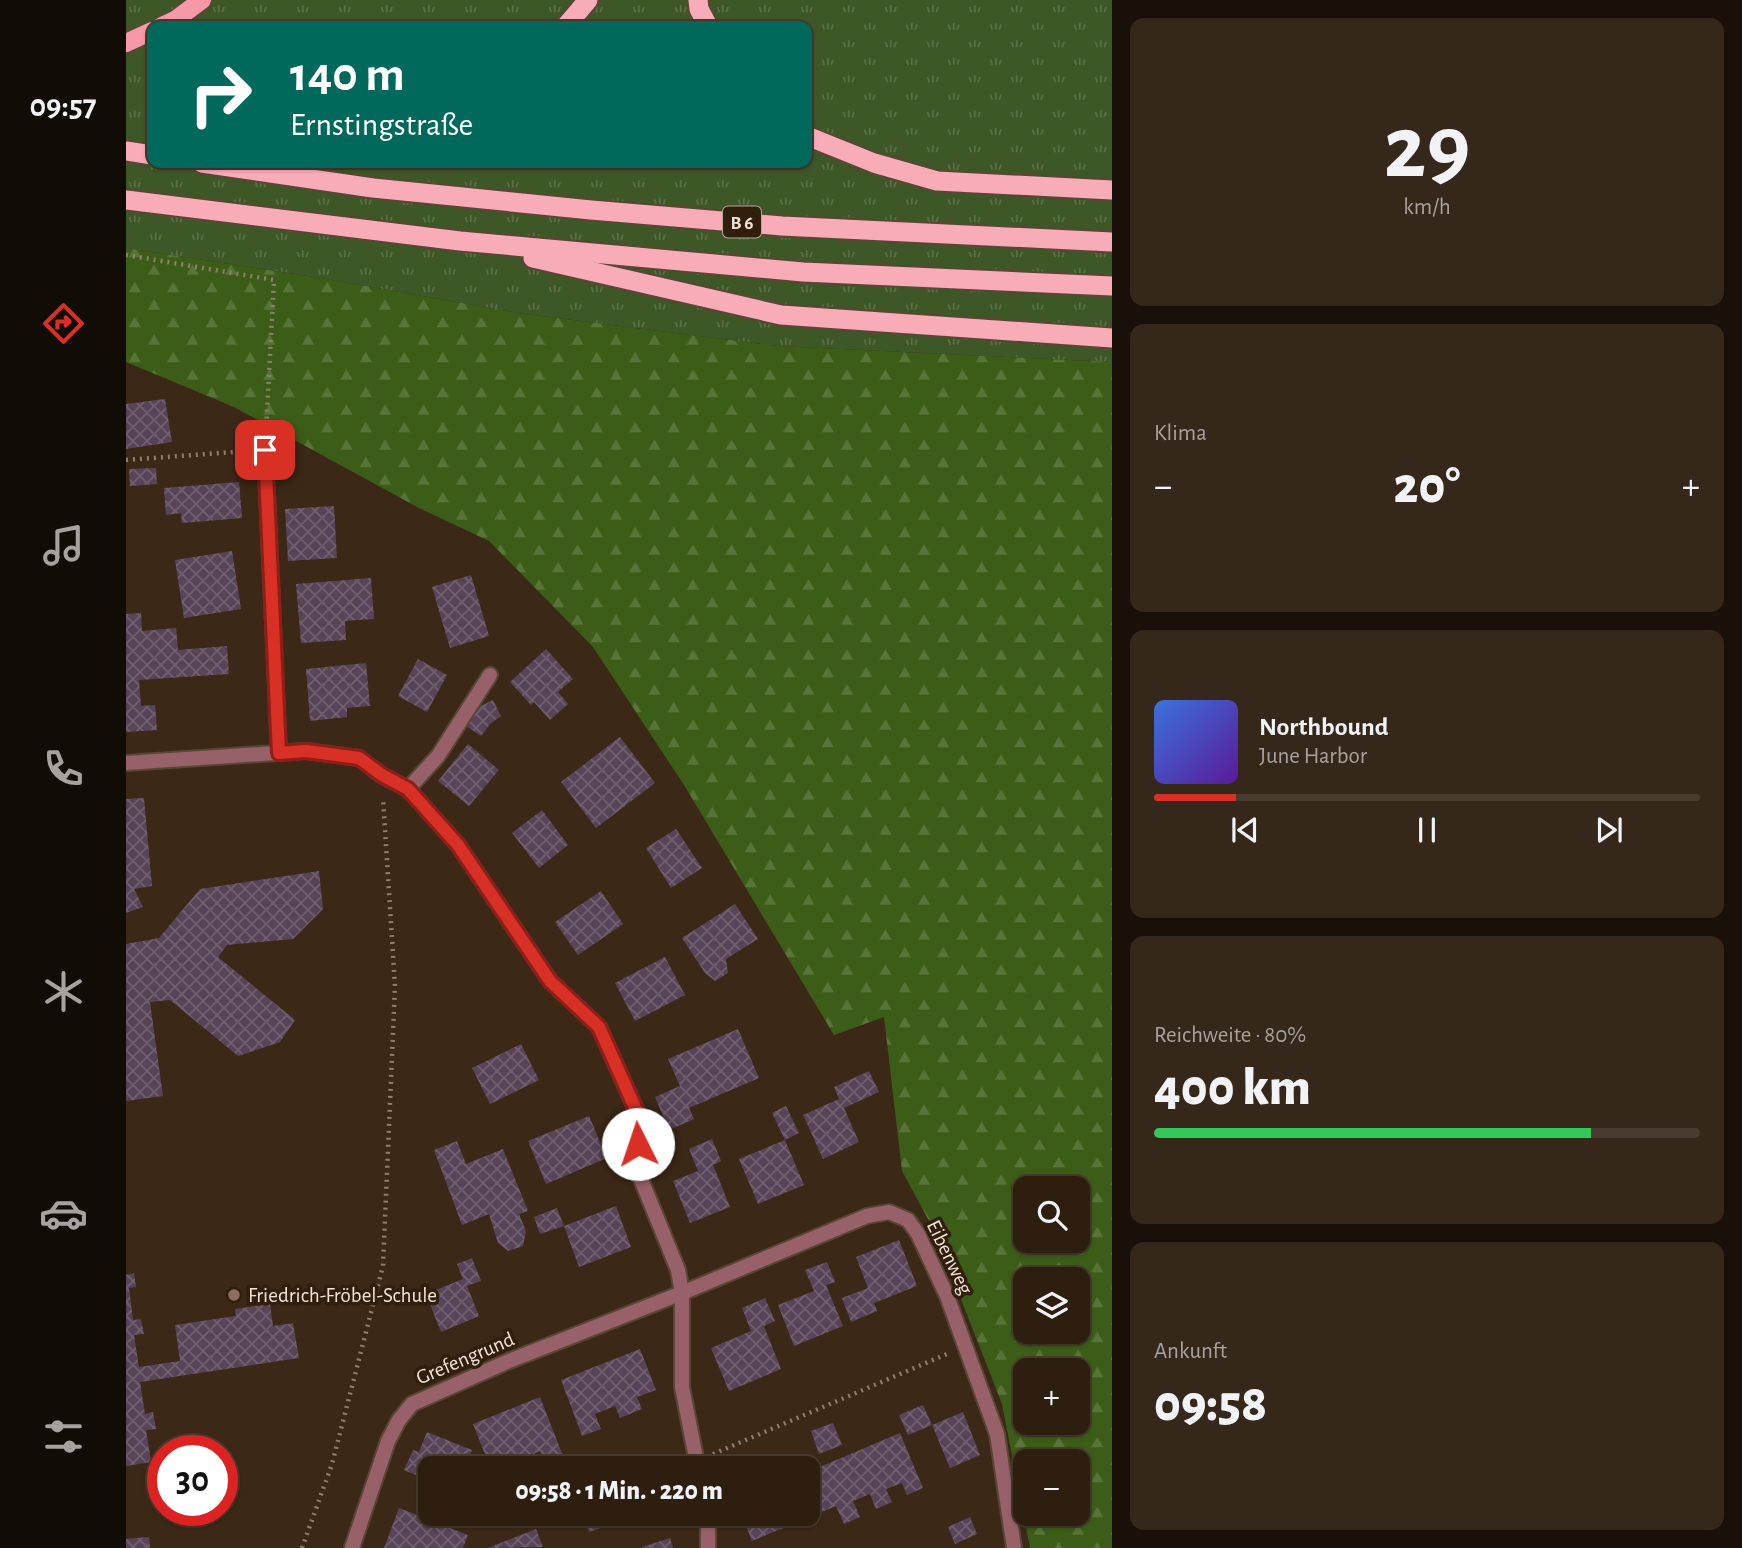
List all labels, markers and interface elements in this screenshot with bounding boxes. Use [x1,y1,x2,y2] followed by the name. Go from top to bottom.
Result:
[175,49,266,140] icon: right
[290,51,405,100] text: 140 m
[29,90,97,122] text: 09:57
[1384,103,1470,194] text: 29
[290,109,473,141] text: Ernstingstraße
[1403,196,1451,219] text: km/h
[723,206,761,238] road number: B 6
[39,299,88,348] icon: directions
[235,420,295,480] pin
[1154,422,1207,445] text: Klima
[246,431,284,469] icon: arrive
[1393,460,1461,512] text: 20°
[1154,468,1172,506] text: −
[1682,468,1700,506] text: +
[39,521,88,570] icon: music
[1259,714,1388,740] text: Northbound
[39,744,88,793] icon: phone
[1259,745,1367,768] text: June Harbor
[1226,811,1264,849] icon: previous
[1408,811,1446,849] icon: pause
[1590,811,1628,849] icon: next
[39,967,88,1016] icon: climate
[1154,1024,1306,1047] text: Reichweite · 80%
[1154,1062,1311,1114] text: 400 km
[601,1107,675,1181] position arrow
[1013,1176,1090,1526] map controls
[1013,1176,1090,1253] button: search
[39,1189,88,1238] icon: car
[923,1217,977,1298] street label: Eibenweg
[1013,1267,1090,1344] button: layers
[248,1285,437,1306] place label: Friedrich-Fröbel-Schule
[226,1287,242,1303] marker: Friedrich-Fröbel-Schule
[413,1328,517,1389] street label: Grefengrund
[1154,1340,1227,1363] text: Ankunft
[1013,1358,1090,1435] button: +
[1154,1378,1267,1430] text: 09:58
[39,1412,88,1461] icon: filters
[147,1435,238,1526] speed limit sign: 30
[1013,1449,1090,1526] button: −
[515,1478,723,1504] text: 09:58 · 1 Min. · 220 m

